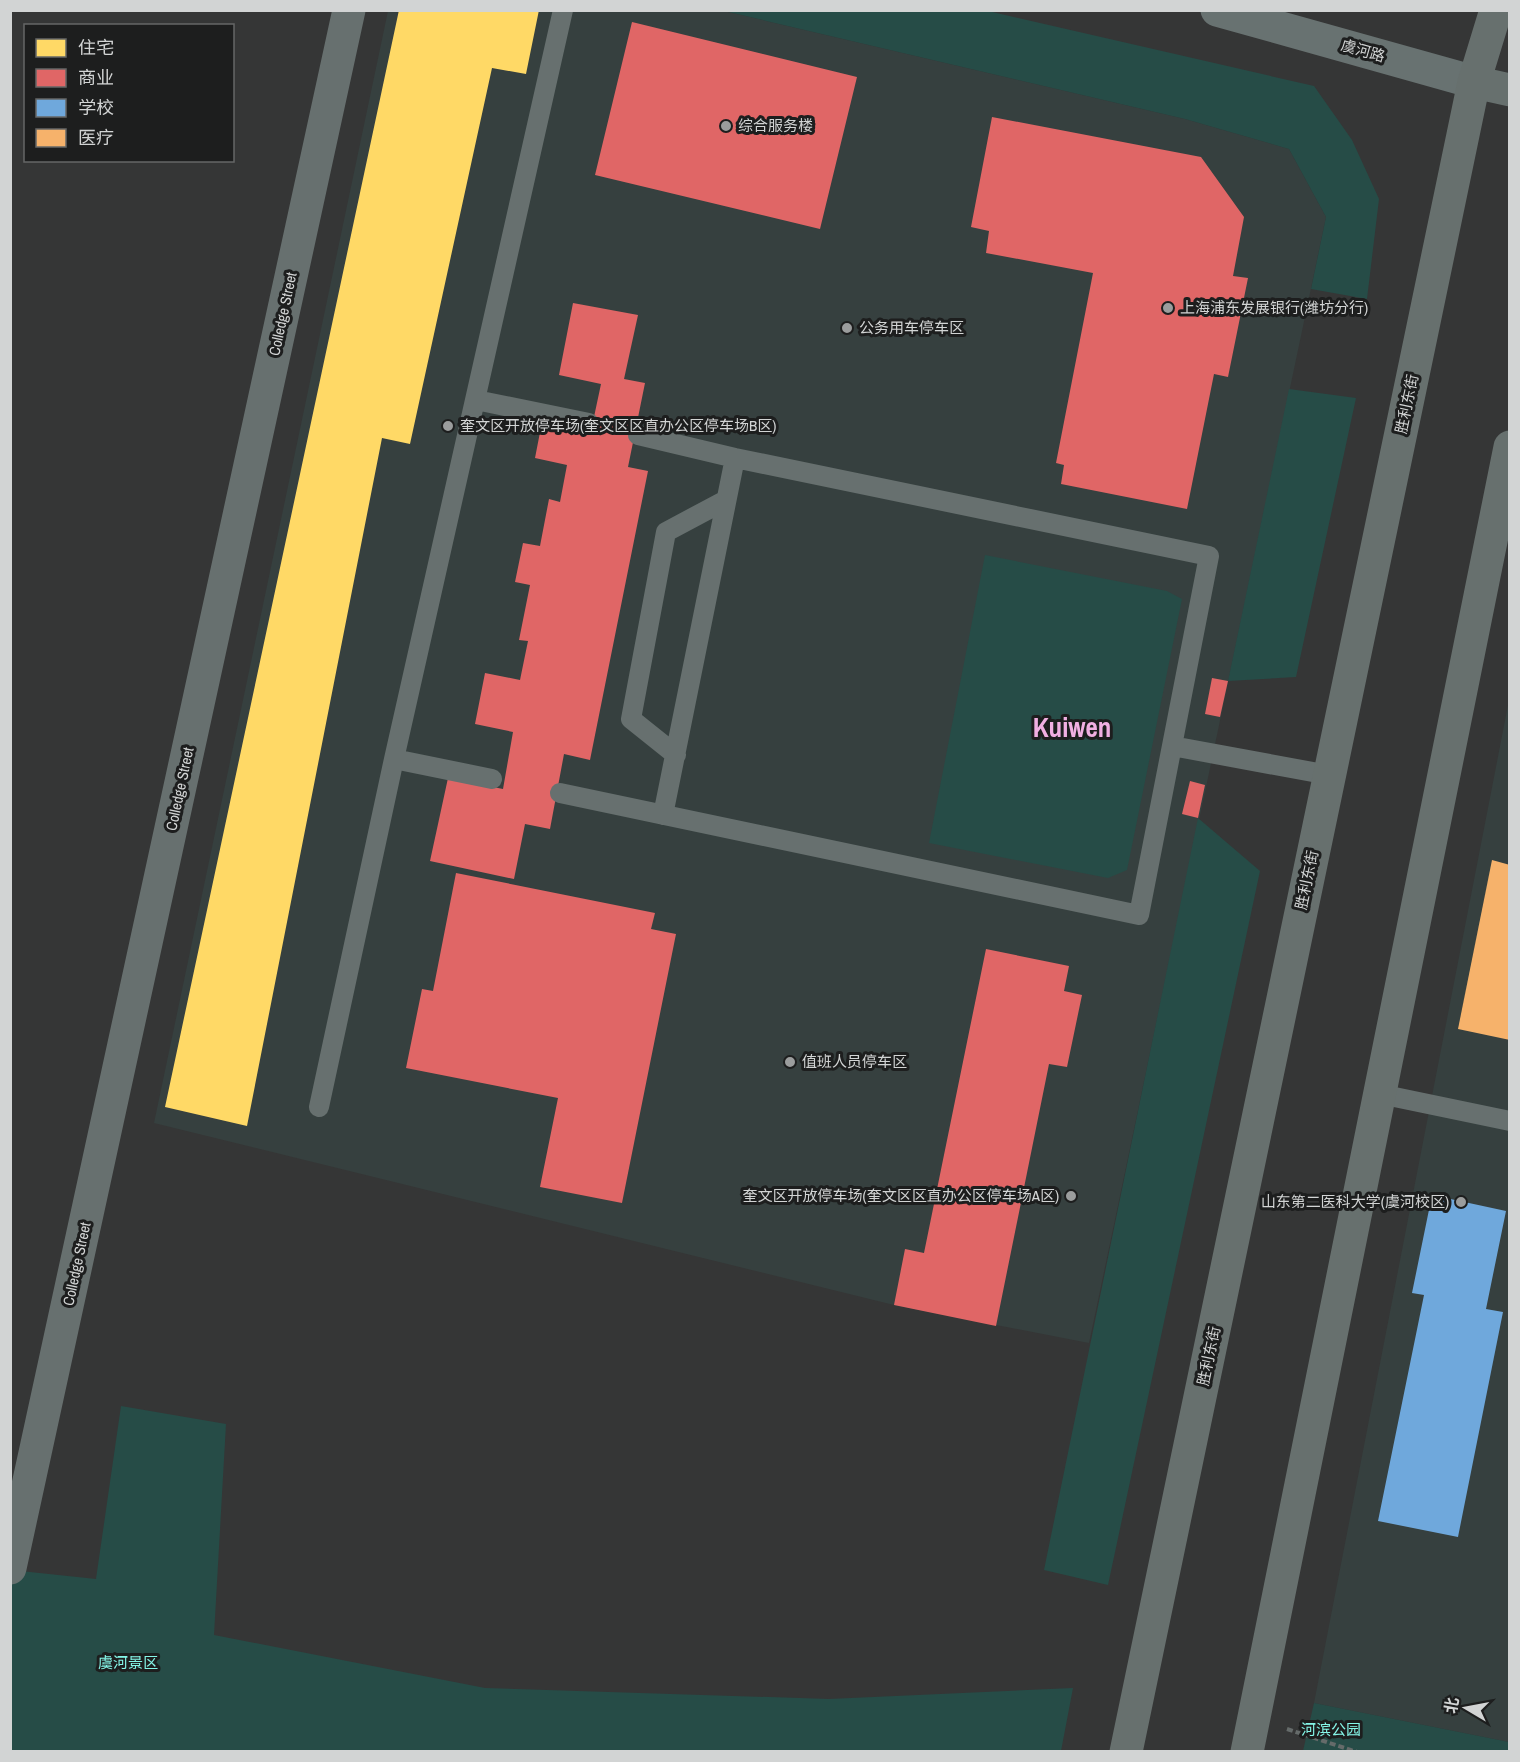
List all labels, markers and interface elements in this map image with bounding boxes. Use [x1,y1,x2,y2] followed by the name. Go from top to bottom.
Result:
[24,24,234,162] legend
[1339,34,1388,67] street label: 虞河路
[78,35,114,60] text: 住宅
[78,65,114,90] text: 商业
[78,95,114,120] text: 学校
[738,115,813,136] place label: 综合服务楼
[719,119,733,133] marker: 综合服务楼
[78,125,114,150] text: 医疗
[263,270,302,358] street label: Colledge Street
[1180,297,1368,318] place label: 上海浦东发展银行(潍坊分行)
[1161,301,1175,315] marker: 上海浦东发展银行(潍坊分行)
[859,317,964,338] place label: 公务用车停车区
[840,321,854,335] marker: 公务用车停车区
[1390,372,1423,435] street label: 胜利东街
[460,415,776,436] place label: 奎文区开放停车场(奎文区区直办公区停车场B区)
[441,419,455,433] marker: 奎文区开放停车场(奎文区区直办公区停车场B区)
[1033,709,1111,745] district label: Kuiwen
[160,745,199,833] street label: Colledge Street
[1290,848,1323,911] street label: 胜利东街
[802,1051,907,1072] place label: 值班人员停车区
[783,1055,797,1069] marker: 值班人员停车区
[743,1185,1059,1206] place label: 奎文区开放停车场(奎文区区直办公区停车场A区)
[1064,1189,1078,1203] marker: 奎文区开放停车场(奎文区区直办公区停车场A区)
[1261,1191,1449,1212] place label: 山东第二医科大学(虞河校区)
[1454,1195,1468,1209] marker: 山东第二医科大学(虞河校区)
[57,1220,96,1308] street label: Colledge Street
[1192,1324,1225,1387] street label: 胜利东街
[98,1652,158,1673] park label: 虞河景区
[1436,1678,1496,1738] north arrow
[1439,1696,1463,1715] text: 北
[1301,1719,1361,1740] park label: 河滨公园

